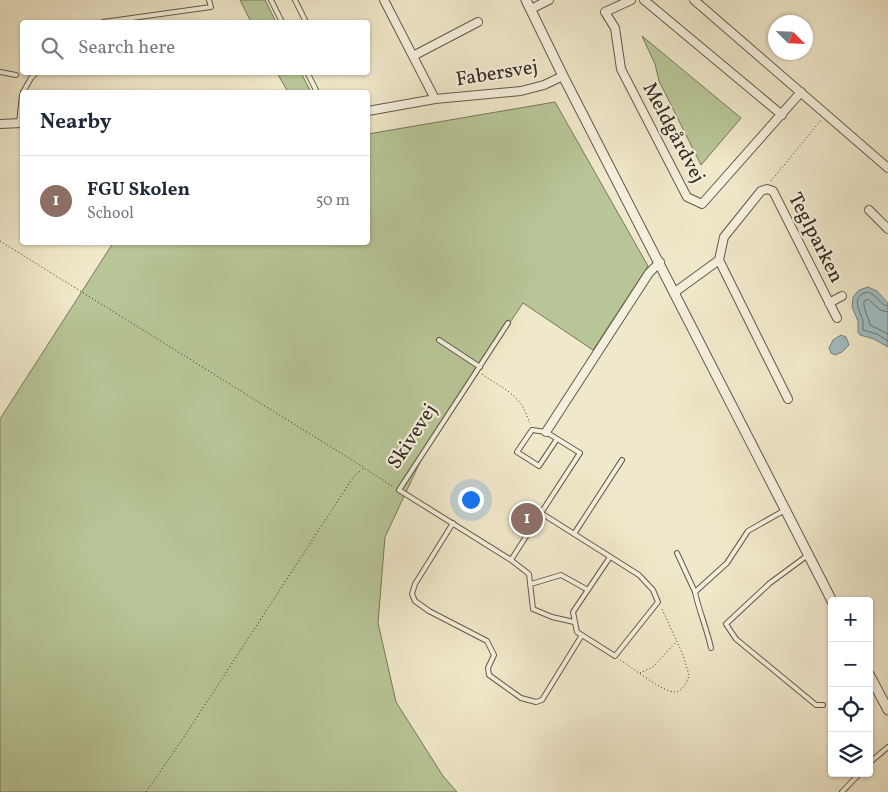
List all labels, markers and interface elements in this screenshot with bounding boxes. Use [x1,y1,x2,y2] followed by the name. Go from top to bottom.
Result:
[768,15,813,60] north arrow
[20,20,370,75] search box
[38,34,66,62] icon: search
[78,35,175,61] text: Search here
[454,54,540,94] street label: Fabersvej
[635,78,711,188] street label: Meldgårdvej
[40,108,111,137] text: Nearby
[87,177,190,203] text: FGU Skolen
[780,188,850,288] street label: Teglparken
[53,190,59,212] text: 1
[316,190,350,212] text: 50 m
[87,203,134,225] text: School
[381,399,445,475] street label: Skivevej
[458,487,484,513] your location
[511,500,543,538] pin: 1
[828,597,873,777] map controls
[828,597,873,642] button: +
[828,642,873,687] button: −
[828,687,873,732] button: locate
[828,732,873,777] button: layers

